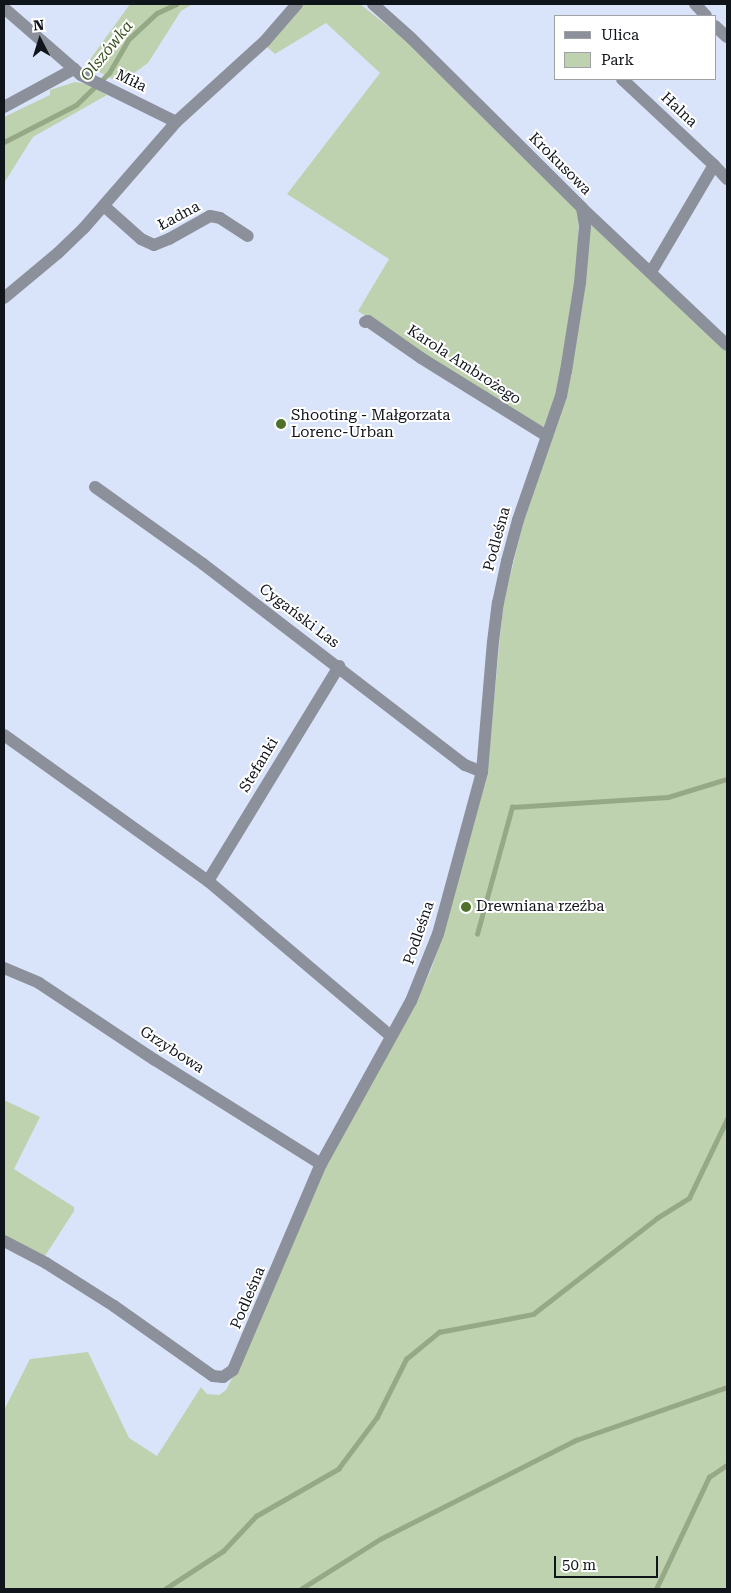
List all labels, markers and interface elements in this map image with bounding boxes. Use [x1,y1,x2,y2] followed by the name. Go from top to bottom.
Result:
[15,15,65,65] north arrow
[554,15,716,80] legend
[33,17,45,33] text: N
[77,17,137,85] water label: Olszówka
[601,26,639,44] text: Ulica
[601,51,634,69] text: Park
[113,66,149,96] street label: Miła
[657,89,701,131] street label: Halna
[525,129,595,199] street label: Krokusowa
[155,198,203,234] street label: Ładna
[404,322,524,408] street label: Karola Ambrożego
[291,406,450,441] place label: Shooting - Małgorzata Lorenc-Urban
[275,418,287,430] marker: Shooting - Małgorzata Lorenc-Urban
[480,505,514,573] street label: Podleśna
[255,580,343,652] street label: Cygański Las
[236,734,282,796] street label: Stefanki
[476,898,604,916] place label: Drewniana rzeźba
[400,899,438,967] street label: Podleśna
[460,901,472,913] marker: Drewniana rzeźba
[137,1023,207,1077] street label: Grzybowa
[227,1264,269,1332] street label: Podleśna
[556,1546,660,1578] scale bar
[562,1556,596,1574] text: 50 m

